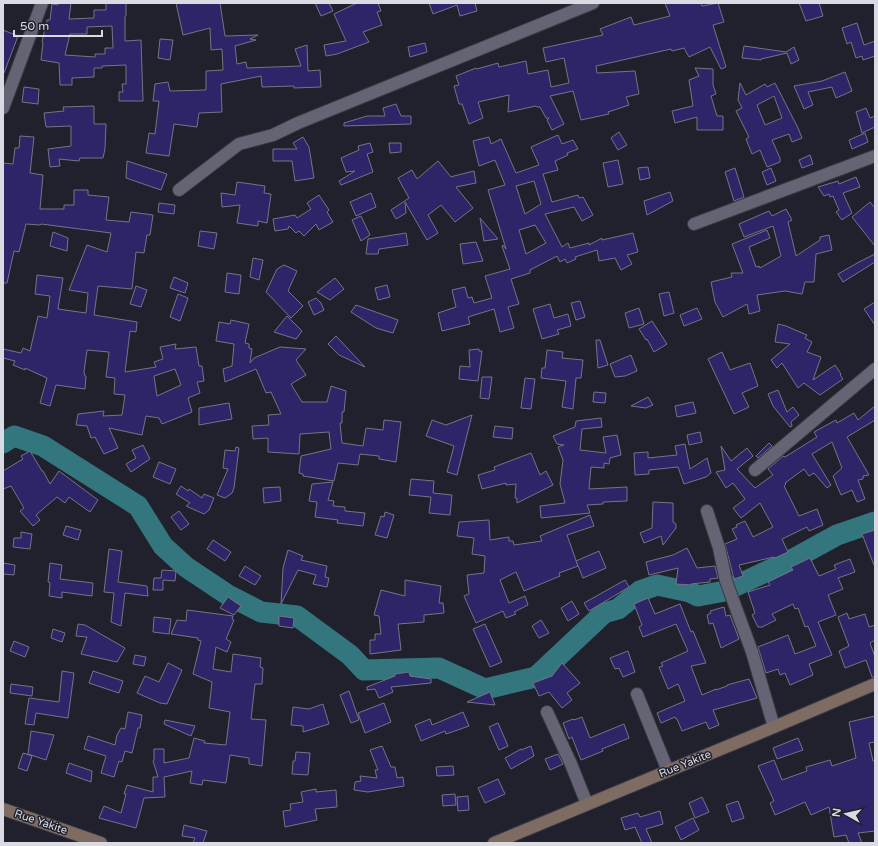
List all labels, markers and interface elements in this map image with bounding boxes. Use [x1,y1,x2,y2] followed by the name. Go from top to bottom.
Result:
[14,12,102,38] scale bar
[20,19,49,33] text: 50 m
[657,748,713,780] street label: Rue Yakite
[826,794,866,834] north arrow
[13,807,69,837] street label: Rue Yakite
[830,807,844,818] text: N

